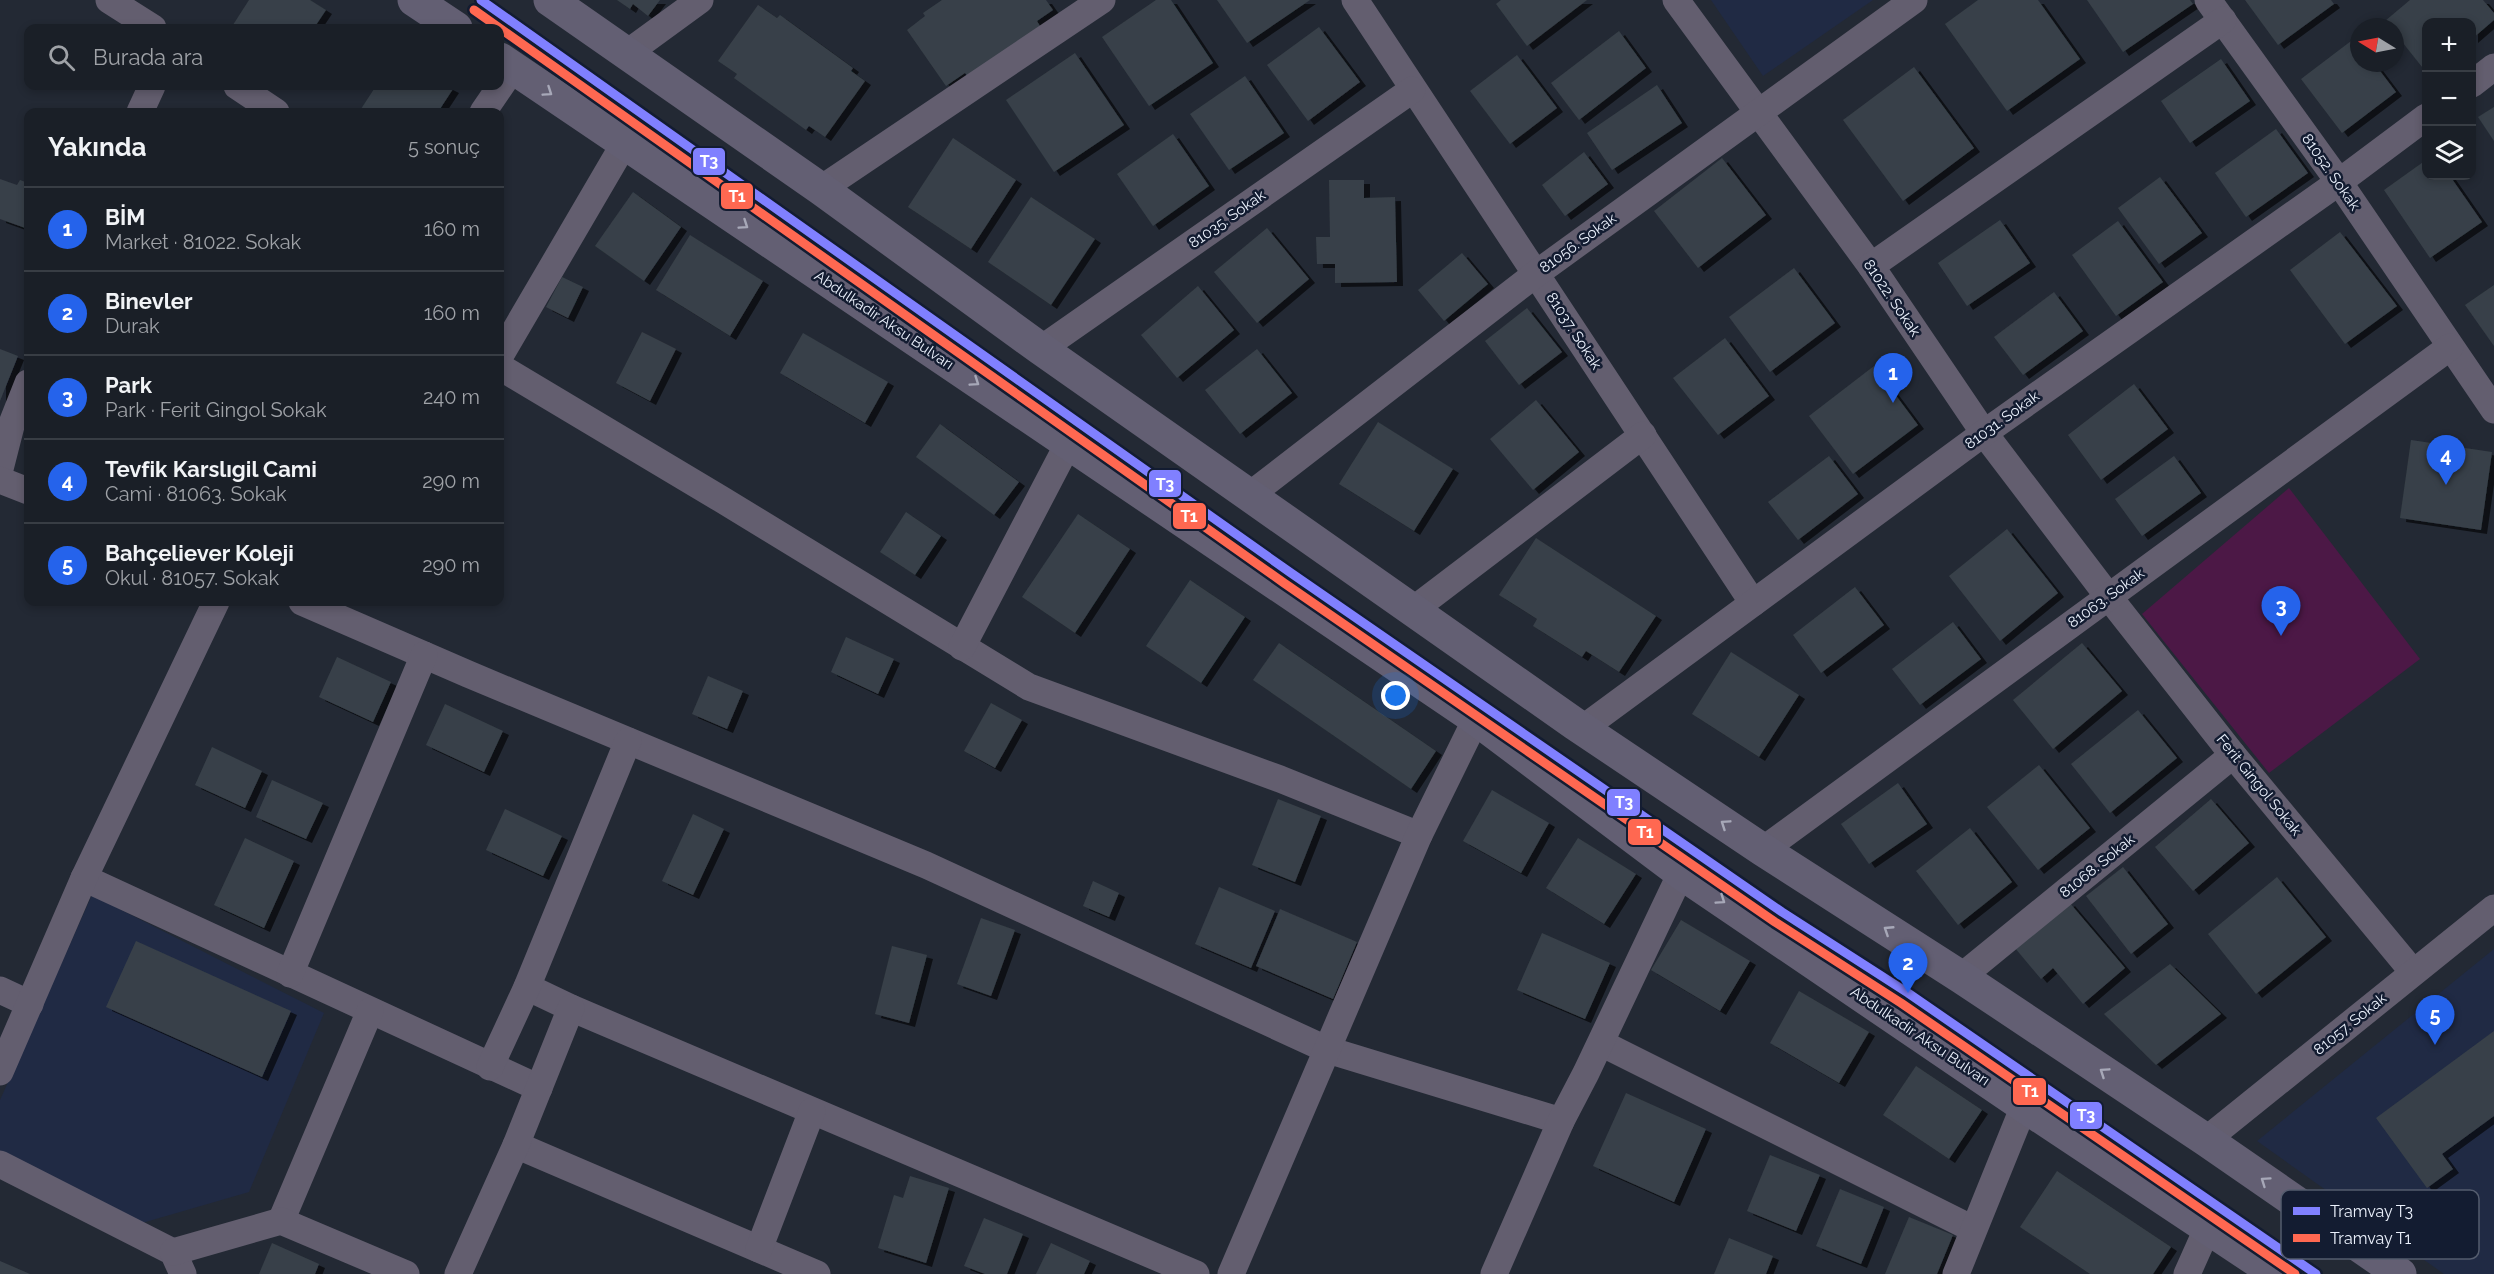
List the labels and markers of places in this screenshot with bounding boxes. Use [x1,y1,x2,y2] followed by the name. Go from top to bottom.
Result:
[1874,354,1912,403] pin: 1
[2426,436,2466,485] pin: 4
[2262,586,2300,636] pin: 3
[1888,944,1928,993] pin: 2
[2416,996,2454,1045] pin: 5

